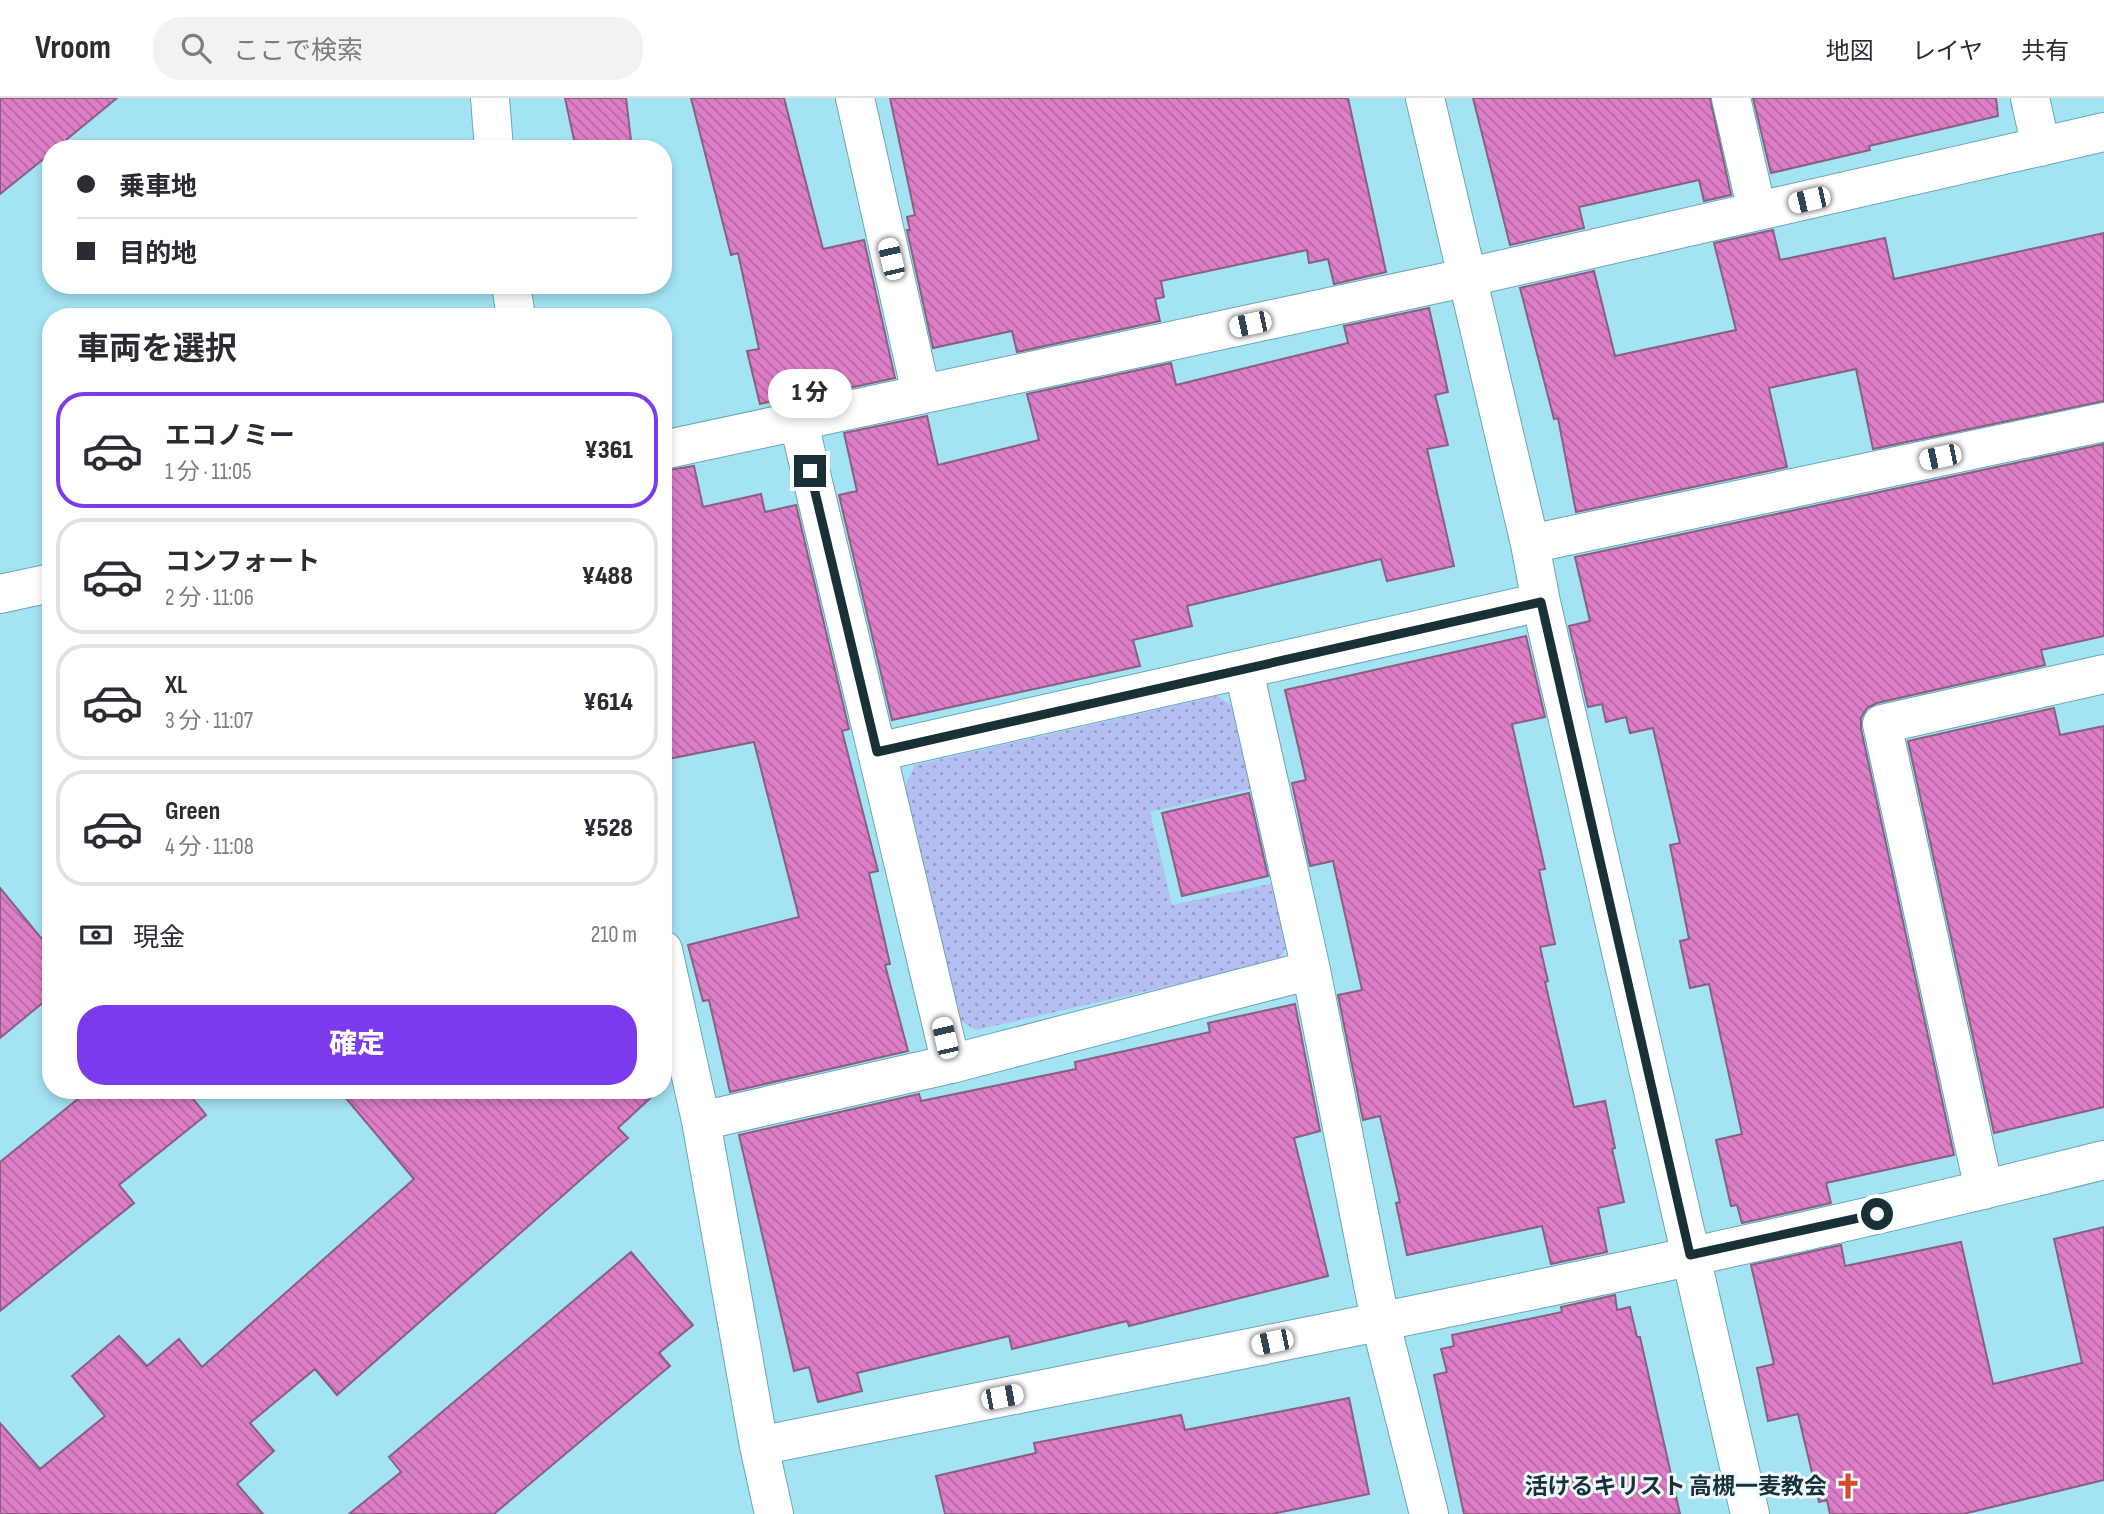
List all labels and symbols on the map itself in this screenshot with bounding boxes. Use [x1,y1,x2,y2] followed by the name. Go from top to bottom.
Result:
[1787,185,1832,215] car
[877,236,906,282] car
[1228,309,1273,339] car
[768,370,852,418] callout: 1 分
[1918,442,1963,472] car
[794,455,826,487] route end
[931,1015,960,1061] car
[1861,1198,1893,1230] route start
[1250,1327,1295,1357] car
[980,1383,1025,1411] car
[1833,1471,1863,1501] church icon: 活けるキリスト 高槻一麦教会
[1524,1473,1827,1501] place label: 活けるキリスト 高槻一麦教会

